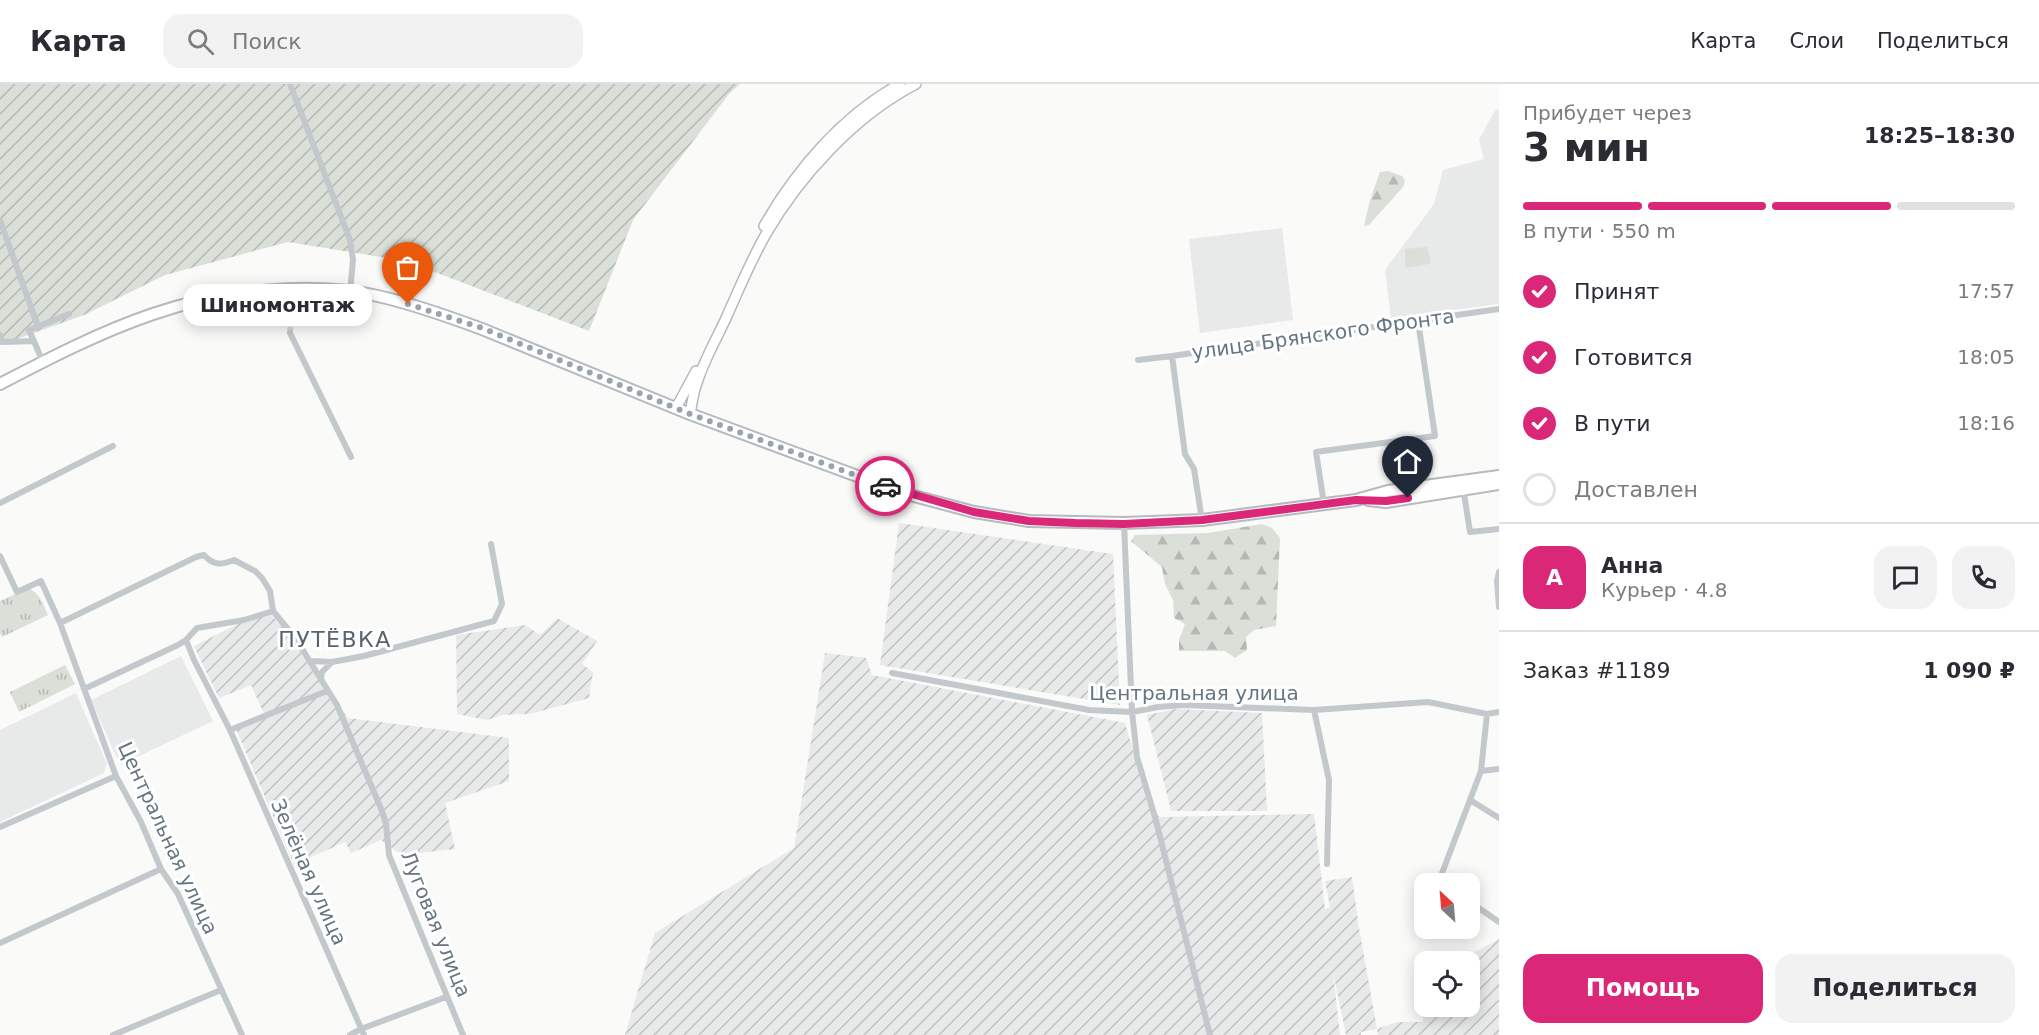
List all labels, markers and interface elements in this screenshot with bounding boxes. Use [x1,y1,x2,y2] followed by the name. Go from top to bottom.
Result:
[163,14,583,68] search box
[30,25,127,58] text: Карта
[184,25,217,58] icon: search
[232,29,302,54] text: Поиск
[1690,29,1756,53] text: Карта
[1789,29,1844,53] text: Слои
[1877,29,2009,53] text: Поделиться
[1523,101,1692,125] text: Прибудет через
[1864,123,2015,148] text: 18:25–18:30
[1523,125,1650,170] text: 3 мин
[1523,219,1676,243] text: В пути · 550 m
[382,242,433,304] pin
[391,251,424,284] icon: bag
[1523,275,1556,308] icon: check
[1574,279,1659,304] text: Принят
[1957,279,2015,303] text: 17:57
[183,283,372,325] callout: Шиномонтаж
[200,293,355,317] text: Шиномонтаж
[1190,304,1456,364] street label: улица Брянского Фронта
[1523,341,1556,374] icon: check
[1574,345,1693,370] text: Готовится
[1957,345,2015,369] text: 18:05
[1523,407,1556,440] icon: check
[1574,411,1651,436] text: В пути
[1957,411,2015,435] text: 18:16
[1382,436,1433,498] pin
[1391,445,1424,478] icon: home
[855,456,915,516] courier
[869,470,902,503] icon: car
[1574,477,1698,502] text: Доставлен
[1874,546,1937,609] button: chat
[1952,546,2015,609] button: phone
[1601,553,1663,578] text: Анна
[1546,565,1563,590] text: А
[1601,578,1727,602] text: Курьер · 4.8
[278,627,392,652] district label: ПУТЁВКА
[1523,658,1670,683] text: Заказ #1189
[1923,658,2015,683] text: 1 090 ₽
[1089,681,1299,705] street label: Центральная улица
[113,738,223,938] street label: Центральная улица
[266,795,352,949] street label: Зелёная улица
[396,847,476,1001] street label: Луговая улица
[1414,873,1480,939] north arrow
[1414,873,1480,1017] map controls
[1414,951,1480,1017] button: locate
[1523,954,1763,1023] button: Помощь
[1775,954,2015,1023] button: Поделиться

